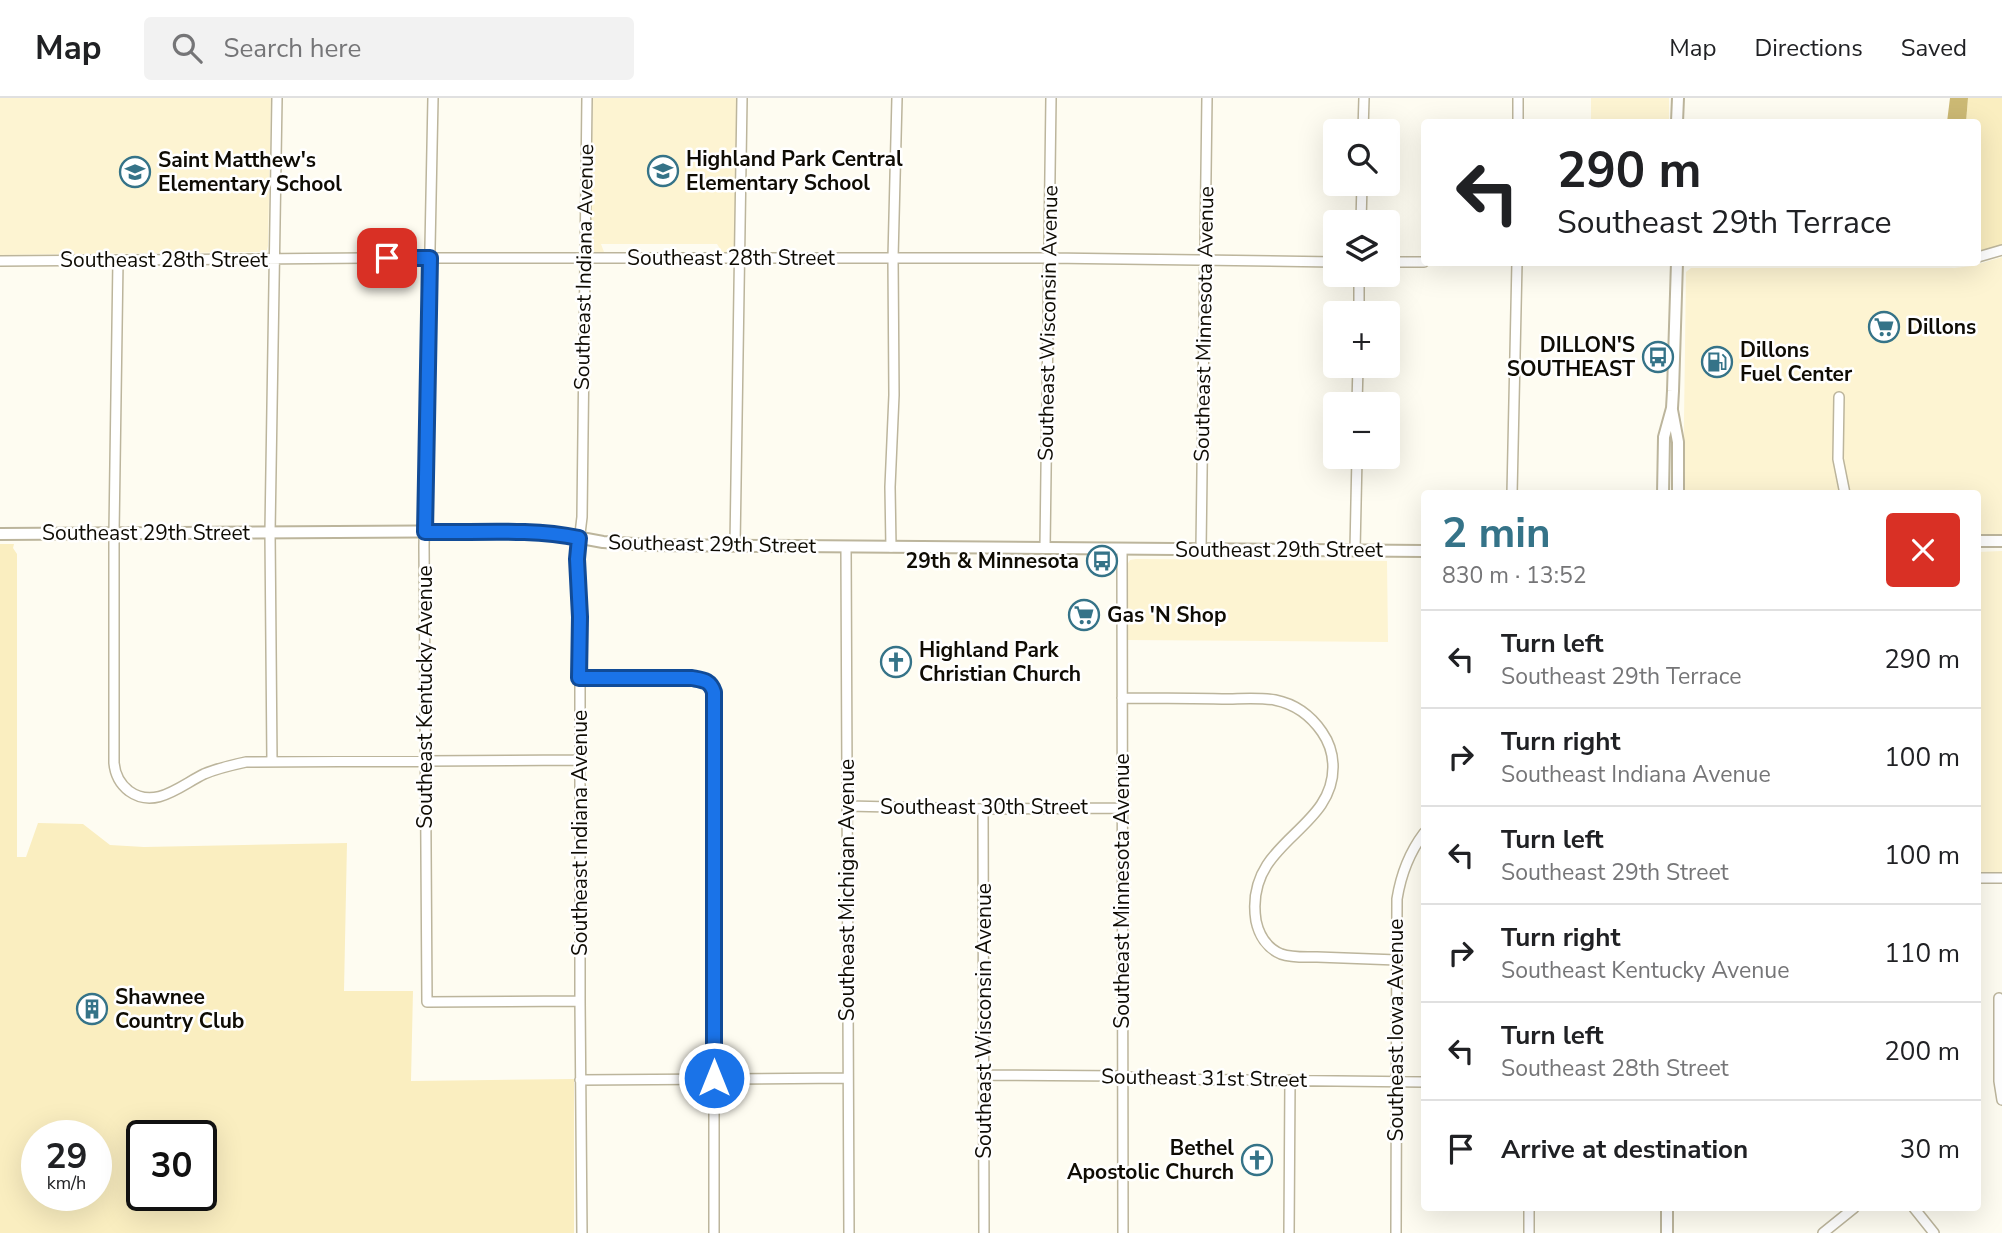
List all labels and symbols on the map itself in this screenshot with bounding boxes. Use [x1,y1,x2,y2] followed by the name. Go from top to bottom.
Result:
[568,144,600,390] street label: Southeast Indiana Avenue
[686,145,903,197] place label: Highland Park Central Elementary School
[158,146,342,198] place label: Saint Matthew's Elementary School
[646,154,680,188] school or university icon: Highland Park Central Elementary School
[118,155,152,189] school or university icon: Saint Matthew's Elementary School
[1032,185,1064,461] street label: Southeast Wisconsin Avenue
[1188,186,1220,462] street label: Southeast Minnesota Avenue
[357,228,417,288] pin
[627,244,836,272] street label: Southeast 28th Street
[60,246,269,274] street label: Southeast 28th Street
[1867,310,1901,344] supermarket icon: Dillons
[1907,313,1976,341] place label: Dillons
[1507,331,1635,383] place label: DILLON'S SOUTHEAST
[1740,336,1853,388] place label: Dillons Fuel Center
[1641,340,1675,374] bus stop icon: DILLON'S SOUTHEAST
[1700,345,1734,379] fuel station icon: Dillons Fuel Center
[42,519,251,547] street label: Southeast 29th Street
[608,528,817,560] street label: Southeast 29th Street
[1175,536,1384,564] street label: Southeast 29th Street
[1085,544,1119,578] bus stop icon: 29th & Minnesota
[906,547,1079,575] place label: 29th & Minnesota
[411,565,439,829] street label: Southeast Kentucky Avenue
[1067,598,1101,632] supermarket icon: Gas 'N Shop
[1107,601,1227,629] place label: Gas 'N Shop
[919,636,1081,688] place label: Highland Park Christian Church
[879,645,913,679] church icon: Highland Park Christian Church
[566,710,594,956] street label: Southeast Indiana Avenue
[1108,753,1136,1029] street label: Southeast Minnesota Avenue
[833,759,861,1021] street label: Southeast Michigan Avenue
[880,793,1089,821] street label: Southeast 30th Street
[970,883,998,1159] street label: Southeast Wisconsin Avenue
[1382,918,1410,1142] street label: Southeast Iowa Avenue
[115,983,244,1035] place label: Shawnee Country Club
[75,992,109,1026] building icon: Shawnee Country Club
[677,1041,751,1115] position arrow
[1101,1062,1308,1094] street label: Southeast 31st Street
[126,1120,217,1211] speed limit sign: 30
[1067,1134,1234,1186] place label: Bethel Apostolic Church
[1240,1143,1274,1177] church icon: Bethel Apostolic Church

